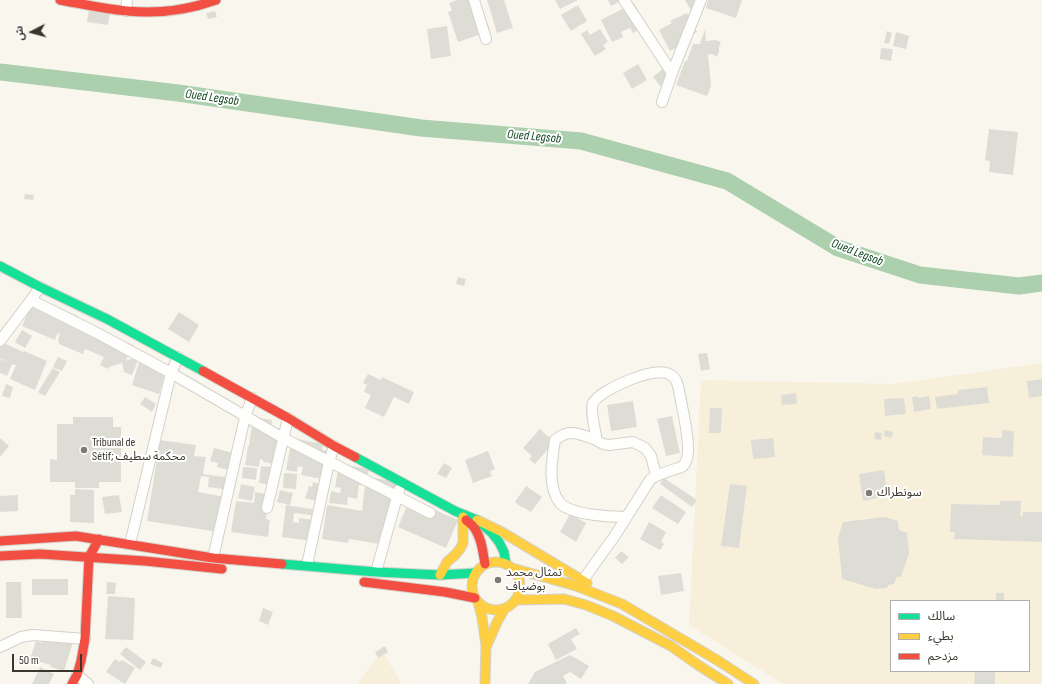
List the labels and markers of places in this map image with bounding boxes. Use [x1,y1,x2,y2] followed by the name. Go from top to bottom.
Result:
[92,436,186,464] place label: Tribunal de Sétif; محكمة سطيف
[79,445,89,455] marker: Tribunal de Sétif; محكمة سطيف
[877,486,922,500] place label: سونطراك
[864,488,874,498] marker: سونطراك
[506,566,562,594] place label: تمثال محمد بوضياف
[493,575,503,585] marker: تمثال محمد بوضياف

